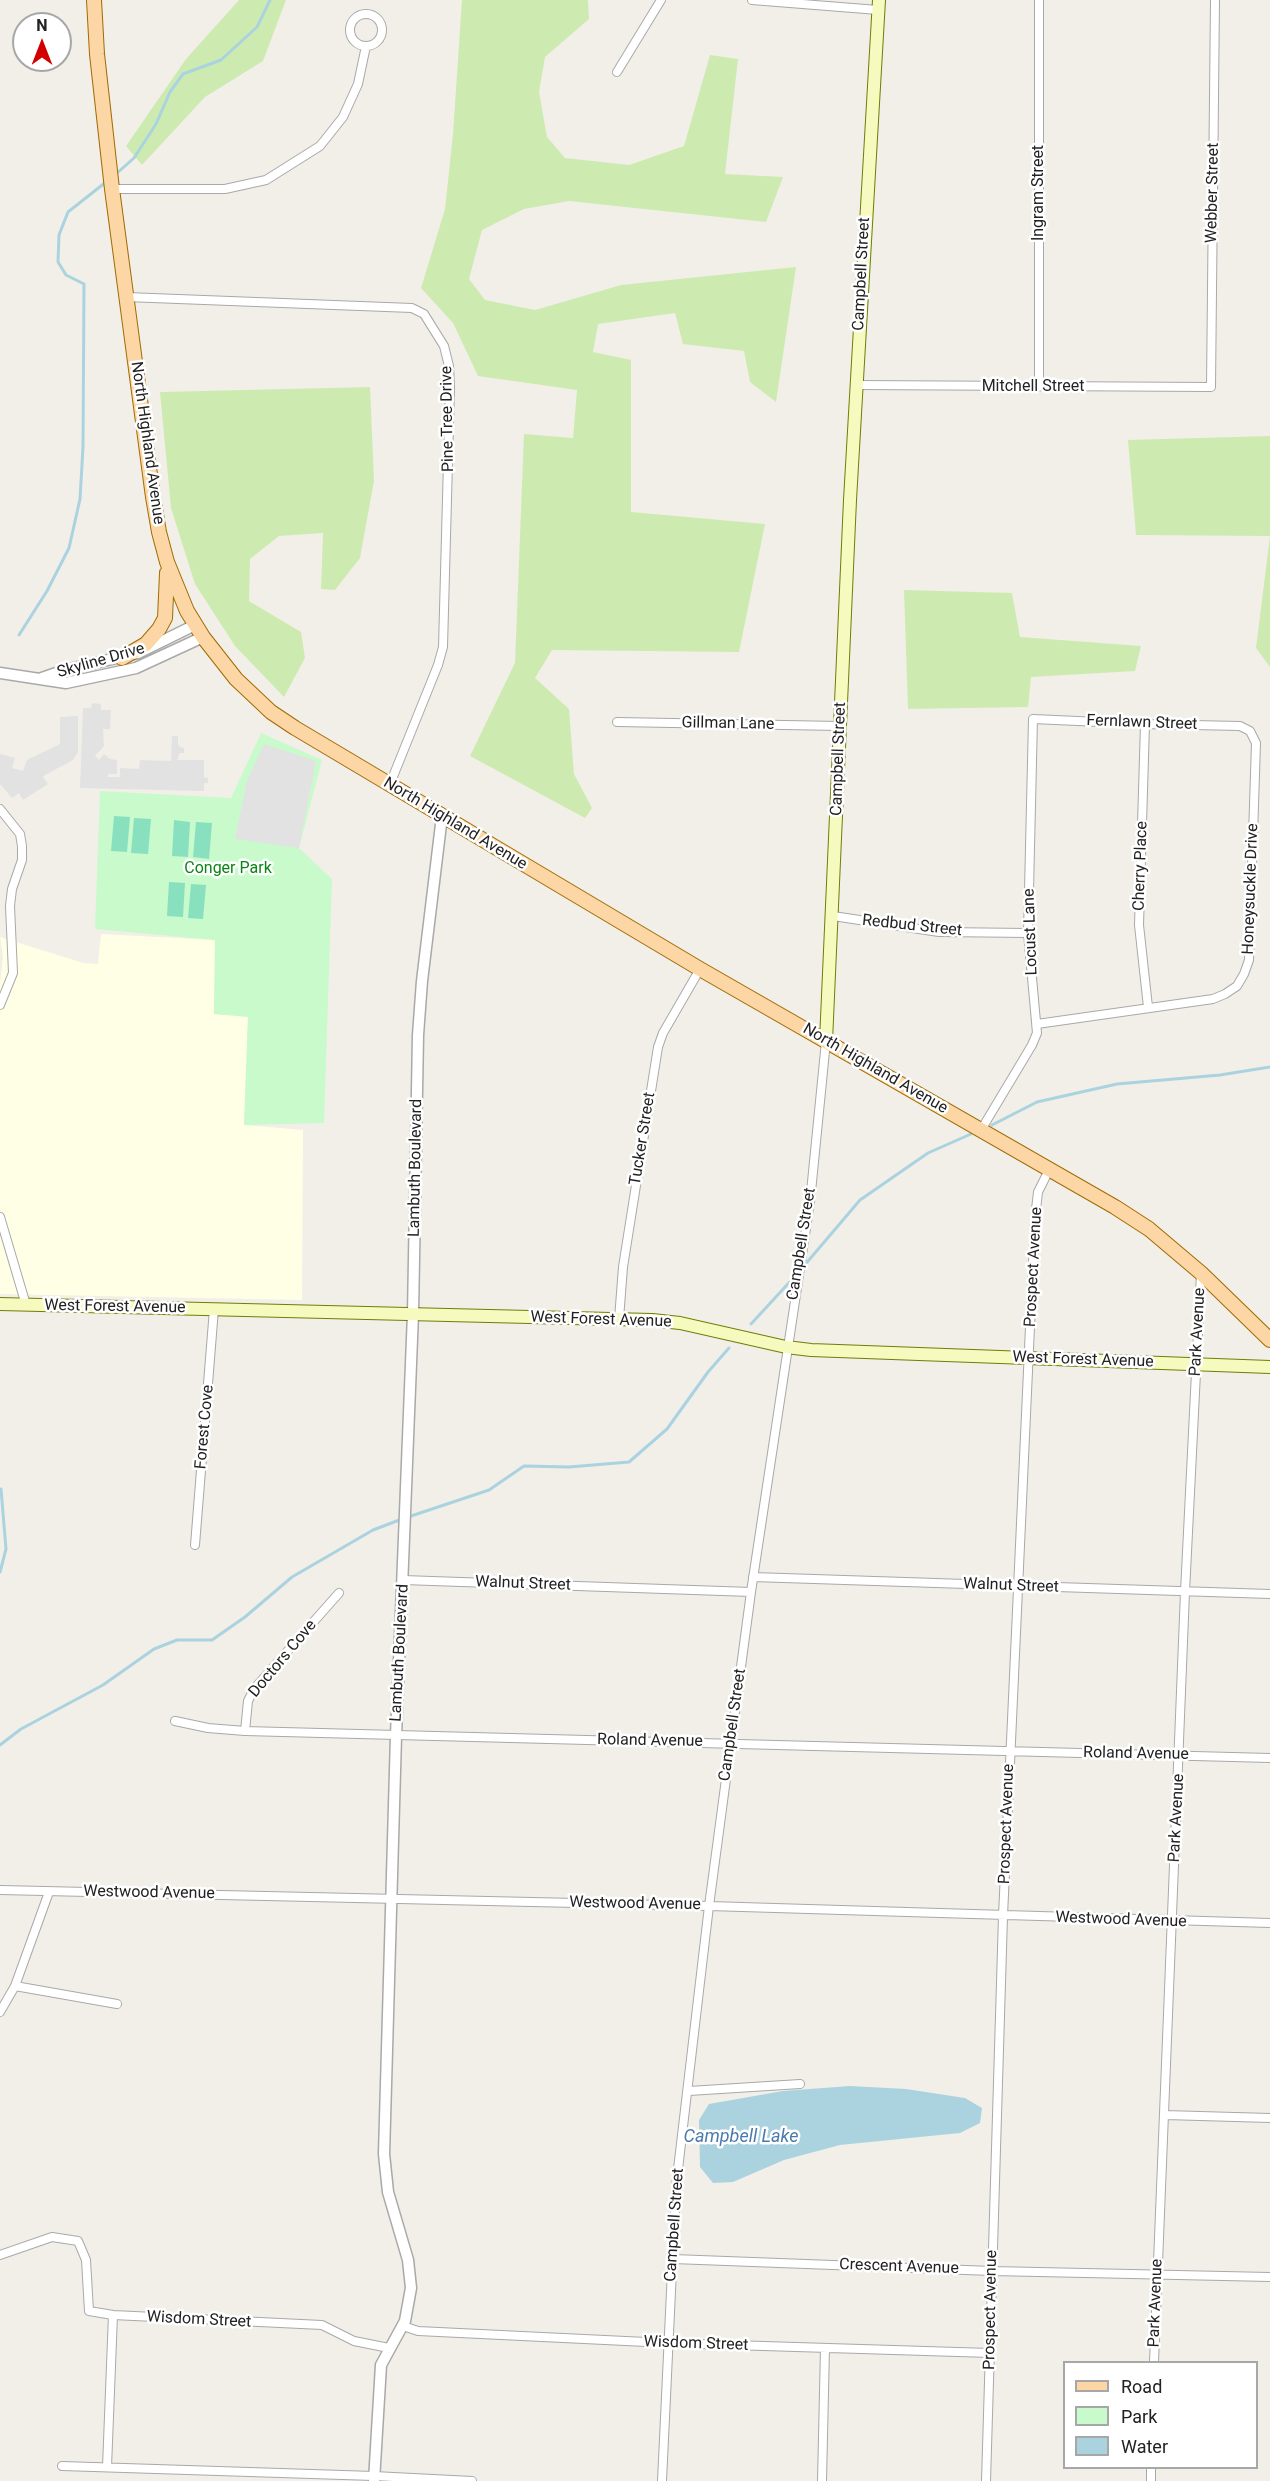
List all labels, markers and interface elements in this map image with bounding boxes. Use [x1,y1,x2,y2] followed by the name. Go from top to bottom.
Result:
[12,12,72,72] north arrow
[36,16,48,35] text: N
[1203,143,1223,243] street label: Webber Street
[1029,145,1049,241] street label: Ingram Street
[849,217,875,331] street label: Campbell Street
[126,360,168,526] street label: North Highland Avenue
[437,366,459,472] street label: Pine Tree Drive
[982,377,1084,397] street label: Mitchell Street
[55,639,147,683] street label: Skyline Drive
[827,702,851,816] street label: Campbell Street
[1086,711,1198,735] street label: Fernlawn Street
[681,714,775,734] street label: Gillman Lane
[380,773,530,875] street label: North Highland Avenue
[1130,821,1152,911] street label: Cherry Place
[1239,823,1263,955] street label: Honeysuckle Drive
[184,859,272,879] park label: Conger Park
[1020,888,1042,976] street label: Locust Lane
[861,911,963,941] street label: Redbud Street
[799,1020,951,1118] street label: North Highland Avenue
[626,1091,660,1187] street label: Tucker Street
[405,1099,427,1237] street label: Lambuth Boulevard
[784,1186,820,1302] street label: Campbell Street
[1021,1207,1047,1327] street label: Prospect Avenue
[1186,1287,1210,1377] street label: Park Avenue
[44,1296,186,1318] street label: West Forest Avenue
[530,1308,672,1332] street label: West Forest Avenue
[1012,1348,1154,1372] street label: West Forest Avenue
[192,1384,218,1470] street label: Forest Cove
[475,1573,571,1595] street label: Walnut Street
[963,1575,1059,1597] street label: Walnut Street
[387,1584,413,1722] street label: Lambuth Boulevard
[245,1616,321,1702] street label: Doctors Cove
[716,1667,750,1783] street label: Campbell Street
[597,1730,703,1752] street label: Roland Avenue
[1083,1743,1189,1765] street label: Roland Avenue
[995,1764,1019,1884] street label: Prospect Avenue
[1165,1773,1189,1863] street label: Park Avenue
[83,1882,215,1904] street label: Westwood Avenue
[569,1893,701,1915] street label: Westwood Avenue
[1055,1908,1187,1932] street label: Westwood Avenue
[684,2126,798,2148] water label: Campbell Lake
[661,2168,689,2282] street label: Campbell Street
[980,2250,1002,2370] street label: Prospect Avenue
[839,2255,959,2279] street label: Crescent Avenue
[1145,2258,1167,2348] street label: Park Avenue
[146,2308,252,2332] street label: Wisdom Street
[643,2333,749,2355] street label: Wisdom Street
[1063,2361,1258,2469] legend
[1121,2376,1162,2397] text: Road
[1121,2406,1157,2427] text: Park
[1121,2436,1168,2457] text: Water

